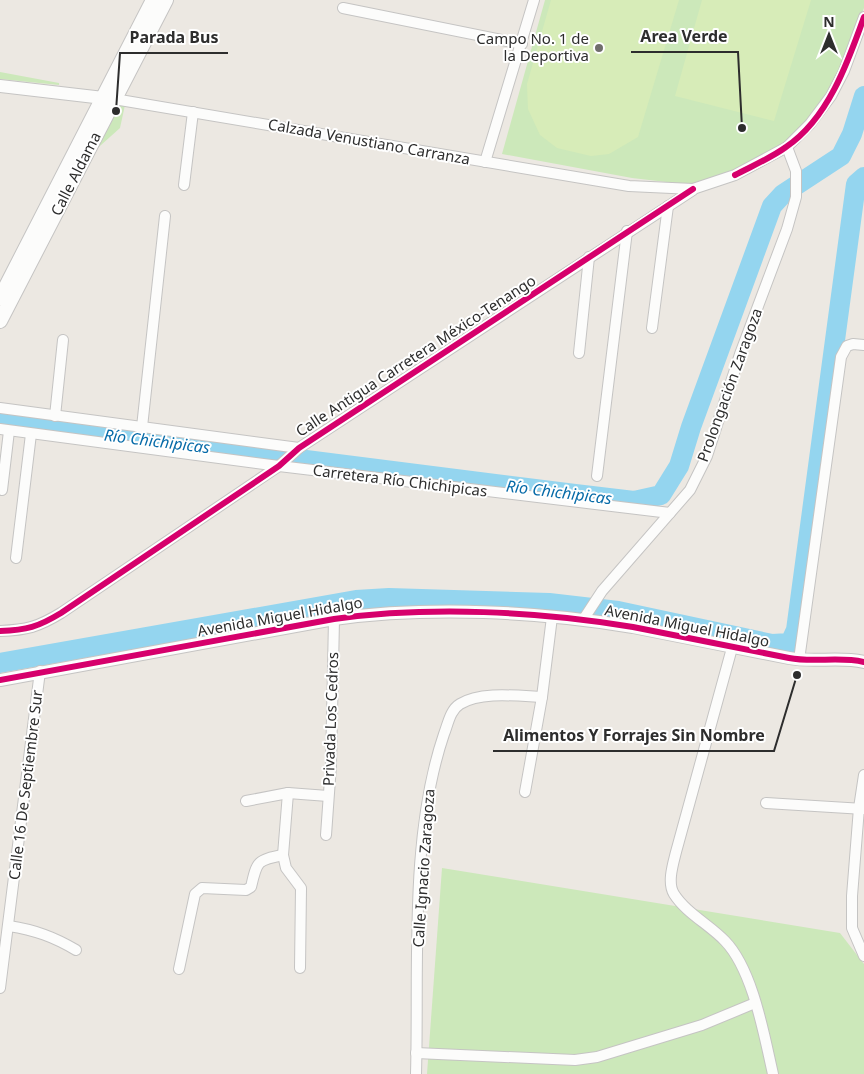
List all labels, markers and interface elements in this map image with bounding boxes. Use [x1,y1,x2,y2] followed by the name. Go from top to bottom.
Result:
[804,10,854,60] north arrow
[823,12,835,31] text: N
[631,21,738,52] callout: Area Verde
[120,22,228,53] callout: Parada Bus
[640,25,728,47] text: Area Verde
[130,26,218,48] text: Parada Bus
[476,28,589,65] place label: Campo No. 1 de la Deportiva
[593,42,605,54] marker: Campo No. 1 de la Deportiva
[267,113,472,169] street label: Calzada Venustiano Carranza
[45,128,105,219] street label: Calle Aldama
[292,270,539,440] street label: Calle Antigua Carretera México-Tenango
[692,305,766,464] street label: Prolongación Zaragoza
[103,424,211,458] water label: Río Chichipicas
[312,459,488,501] street label: Carretera Río Chichipicas
[505,475,613,509] water label: Río Chichipicas
[196,592,364,640] street label: Avenida Miguel Hidalgo
[603,599,771,651] street label: Avenida Miguel Hidalgo
[318,652,342,786] street label: Privada Los Cedros
[3,689,47,881] street label: Calle 16 De Septiembre Sur
[493,720,774,751] callout: Alimentos Y Forrajes Sin Nombre
[503,724,765,746] text: Alimentos Y Forrajes Sin Nombre
[407,788,439,948] street label: Calle Ignacio Zaragoza

